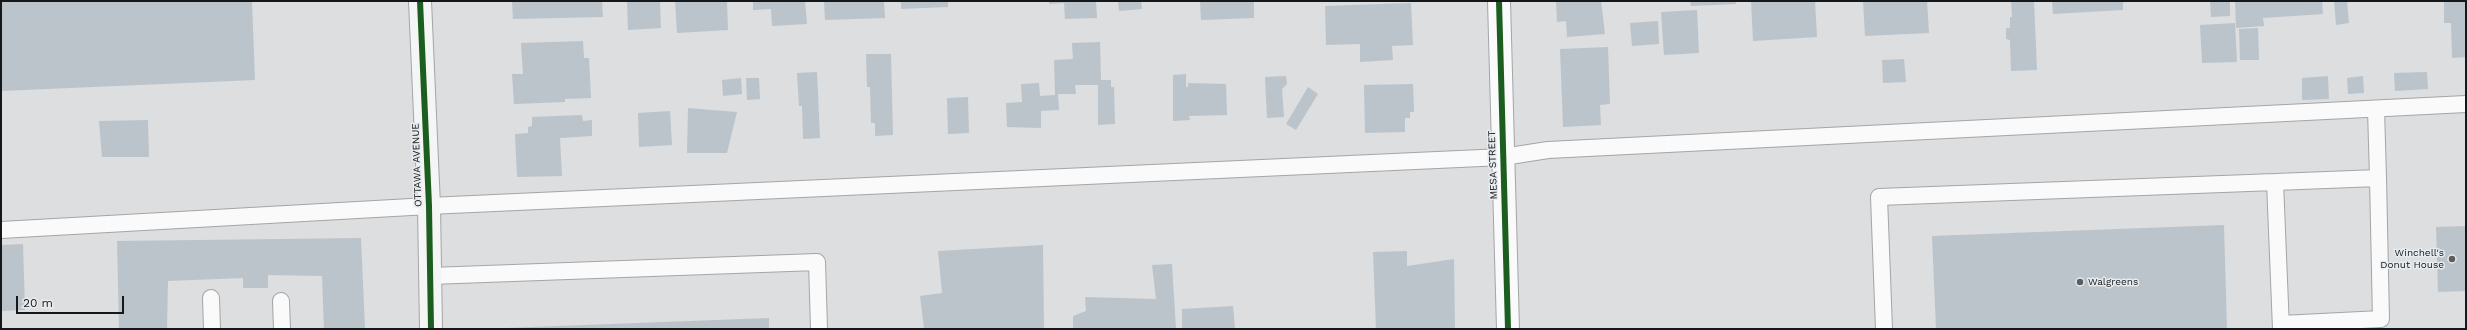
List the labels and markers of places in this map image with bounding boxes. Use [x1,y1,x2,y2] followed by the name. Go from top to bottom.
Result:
[2380,247,2444,270] place label: Winchell's Donut House
[2447,254,2457,264] marker: Winchell's Donut House
[2088,276,2138,288] place label: Walgreens
[2075,277,2085,287] marker: Walgreens

